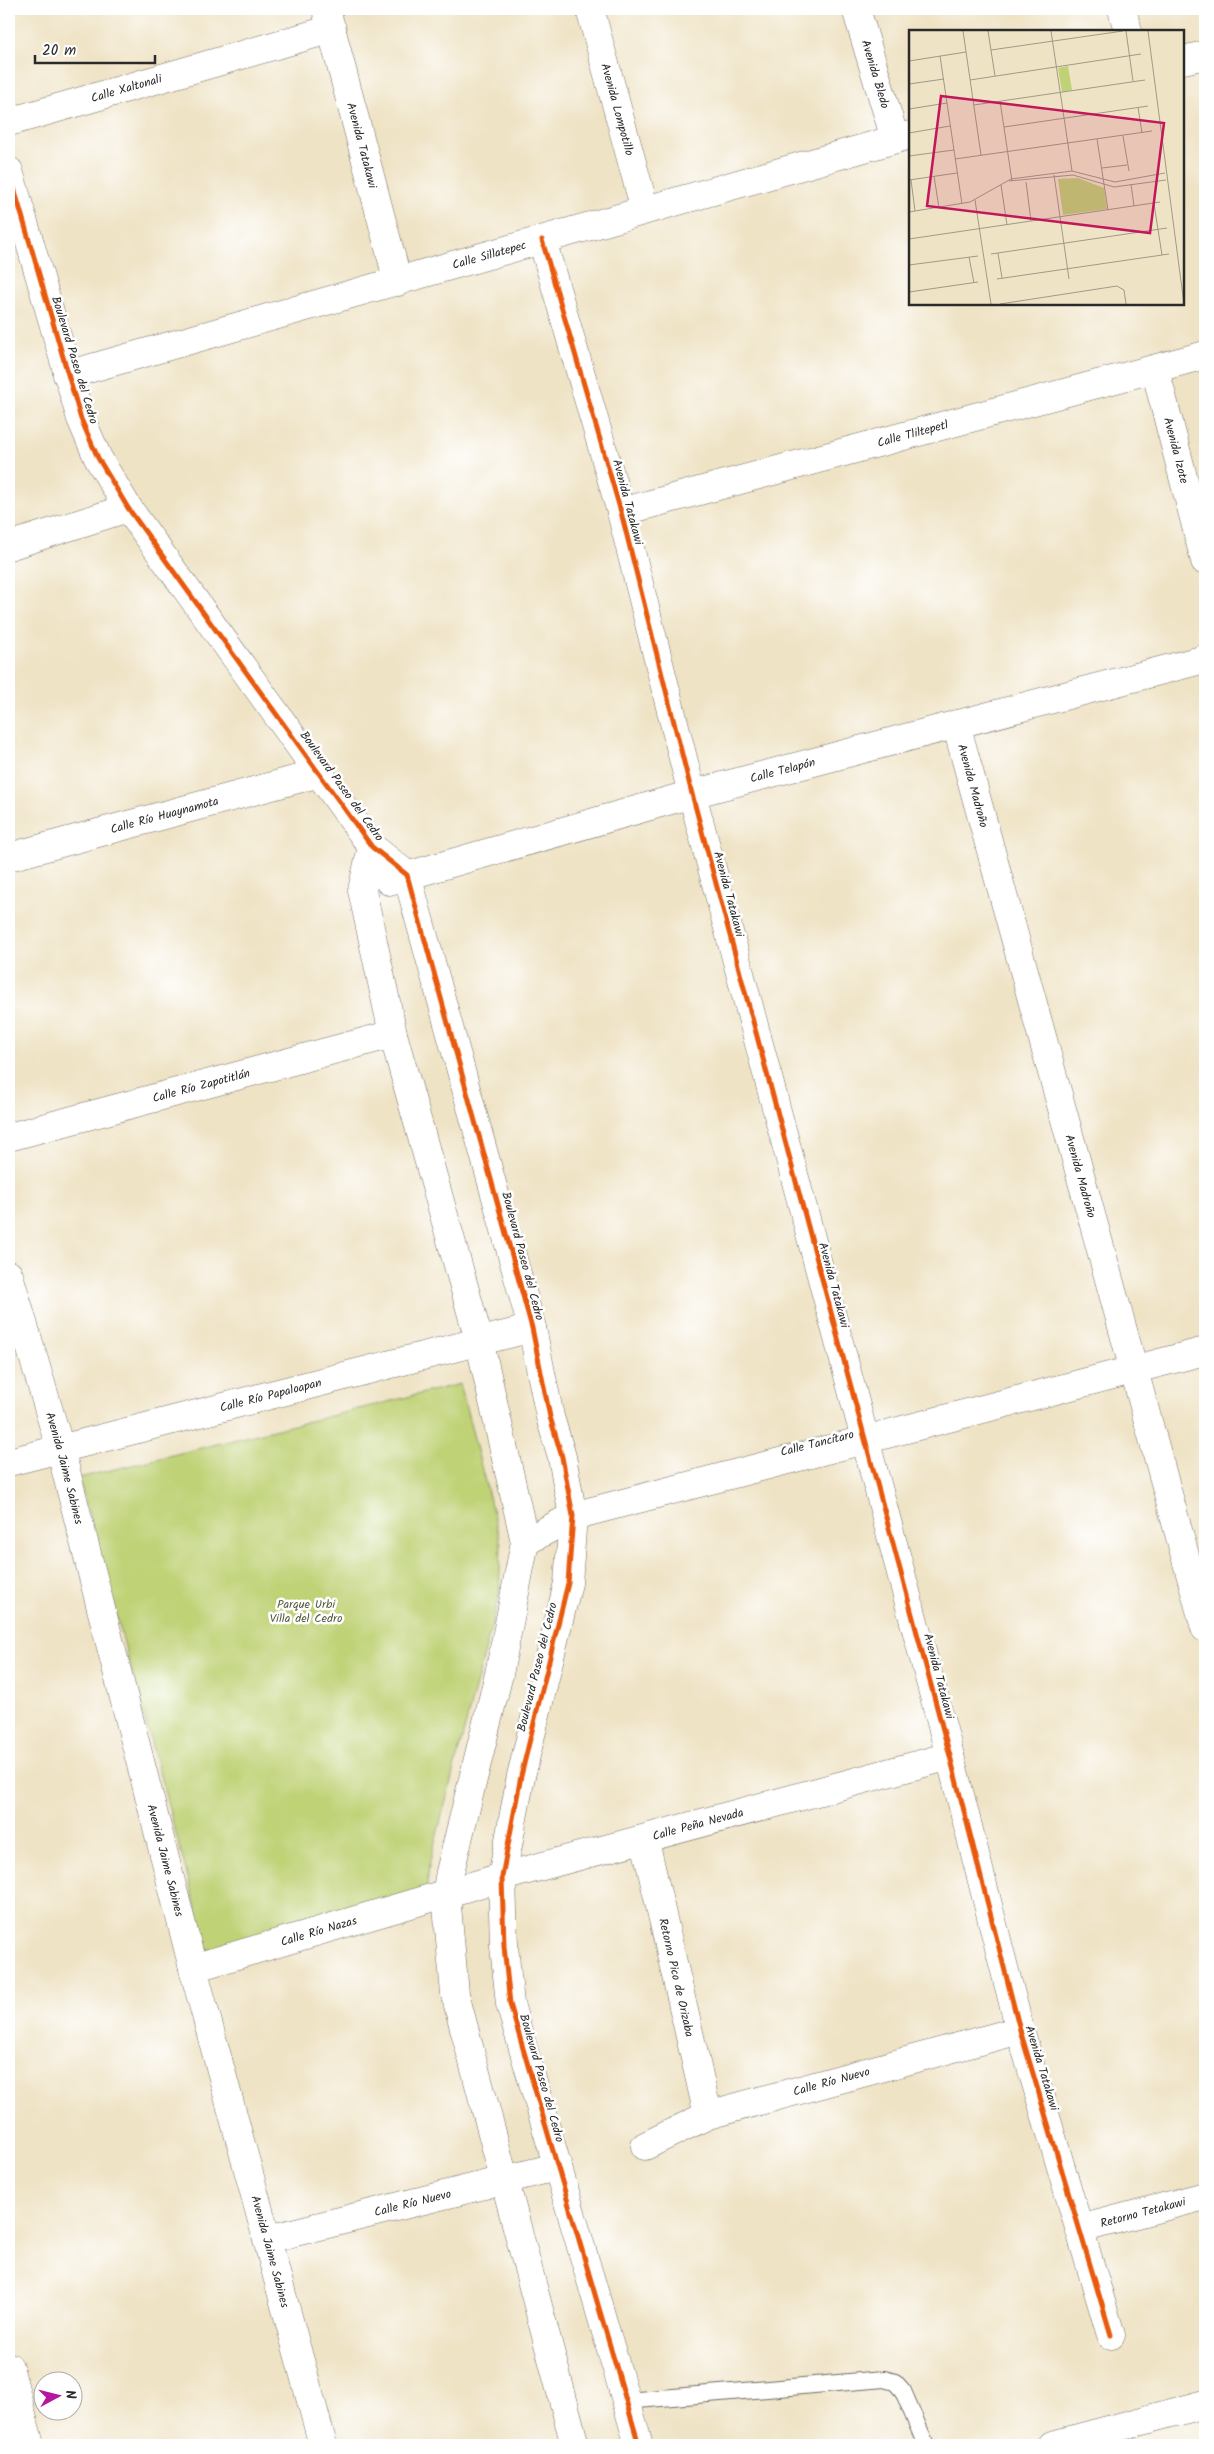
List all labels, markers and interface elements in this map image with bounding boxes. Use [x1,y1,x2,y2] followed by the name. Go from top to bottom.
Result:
[909,30,1184,305] inset map
[35,32,155,64] scale bar
[856,38,894,111] street label: Avenida Bledo
[42,39,76,63] text: 20 m
[595,61,639,158] street label: Avenida Lompotillo
[89,69,165,108] street label: Calle Xaltonali
[341,100,382,192] street label: Avenida Tatakawi
[450,236,529,275] street label: Calle Sillatepec
[46,294,103,426] street label: Boulevard Paseo del Cedro
[875,415,951,453] street label: Calle Tliltepetl
[1158,415,1194,486] street label: Avenida Izote
[607,457,648,548] street label: Avenida Tatakawi
[295,727,388,846] street label: Boulevard Paseo del Cedro
[952,742,993,830] street label: Avenida Madroño
[748,753,818,788] street label: Calle Telapón
[108,792,221,839] street label: Calle Río Huaynamota
[708,849,749,940] street label: Avenida Tatakawi
[150,1064,252,1108] street label: Calle Río Zapotitlán
[1060,1132,1101,1220] street label: Avenida Madroño
[496,1190,549,1323] street label: Boulevard Paseo del Cedro
[813,1240,854,1331] street label: Avenida Tatakawi
[218,1373,324,1418] street label: Calle Río Papaloapan
[40,1410,88,1526] street label: Avenida Jaime Sabines
[778,1425,856,1462] street label: Calle Tancítaro
[270,1595,342,1628] park label: Parque Urbi Villa del Cedro
[512,1600,563,1734] street label: Boulevard Paseo del Cedro
[918,1631,959,1722] street label: Avenida Tatakawi
[141,1802,189,1919] street label: Avenida Jaime Sabines
[650,1803,746,1846] street label: Calle Peña Nevada
[278,1911,359,1952] street label: Calle Río Nazas
[653,1916,699,2039] street label: Retorno Pico de Orizaba
[514,2012,569,2145] street label: Boulevard Paseo del Cedro
[1020,2023,1064,2114] street label: Avenida Tatakawi
[791,2062,872,2101] street label: Calle Río Nuevo
[372,2185,453,2222] street label: Calle Río Nuevo
[1098,2192,1189,2233] street label: Retorno Tetakawi
[245,2193,294,2310] street label: Avenida Jaime Sabines
[32,2372,82,2422] north arrow
[58,2389,81,2400] text: N

